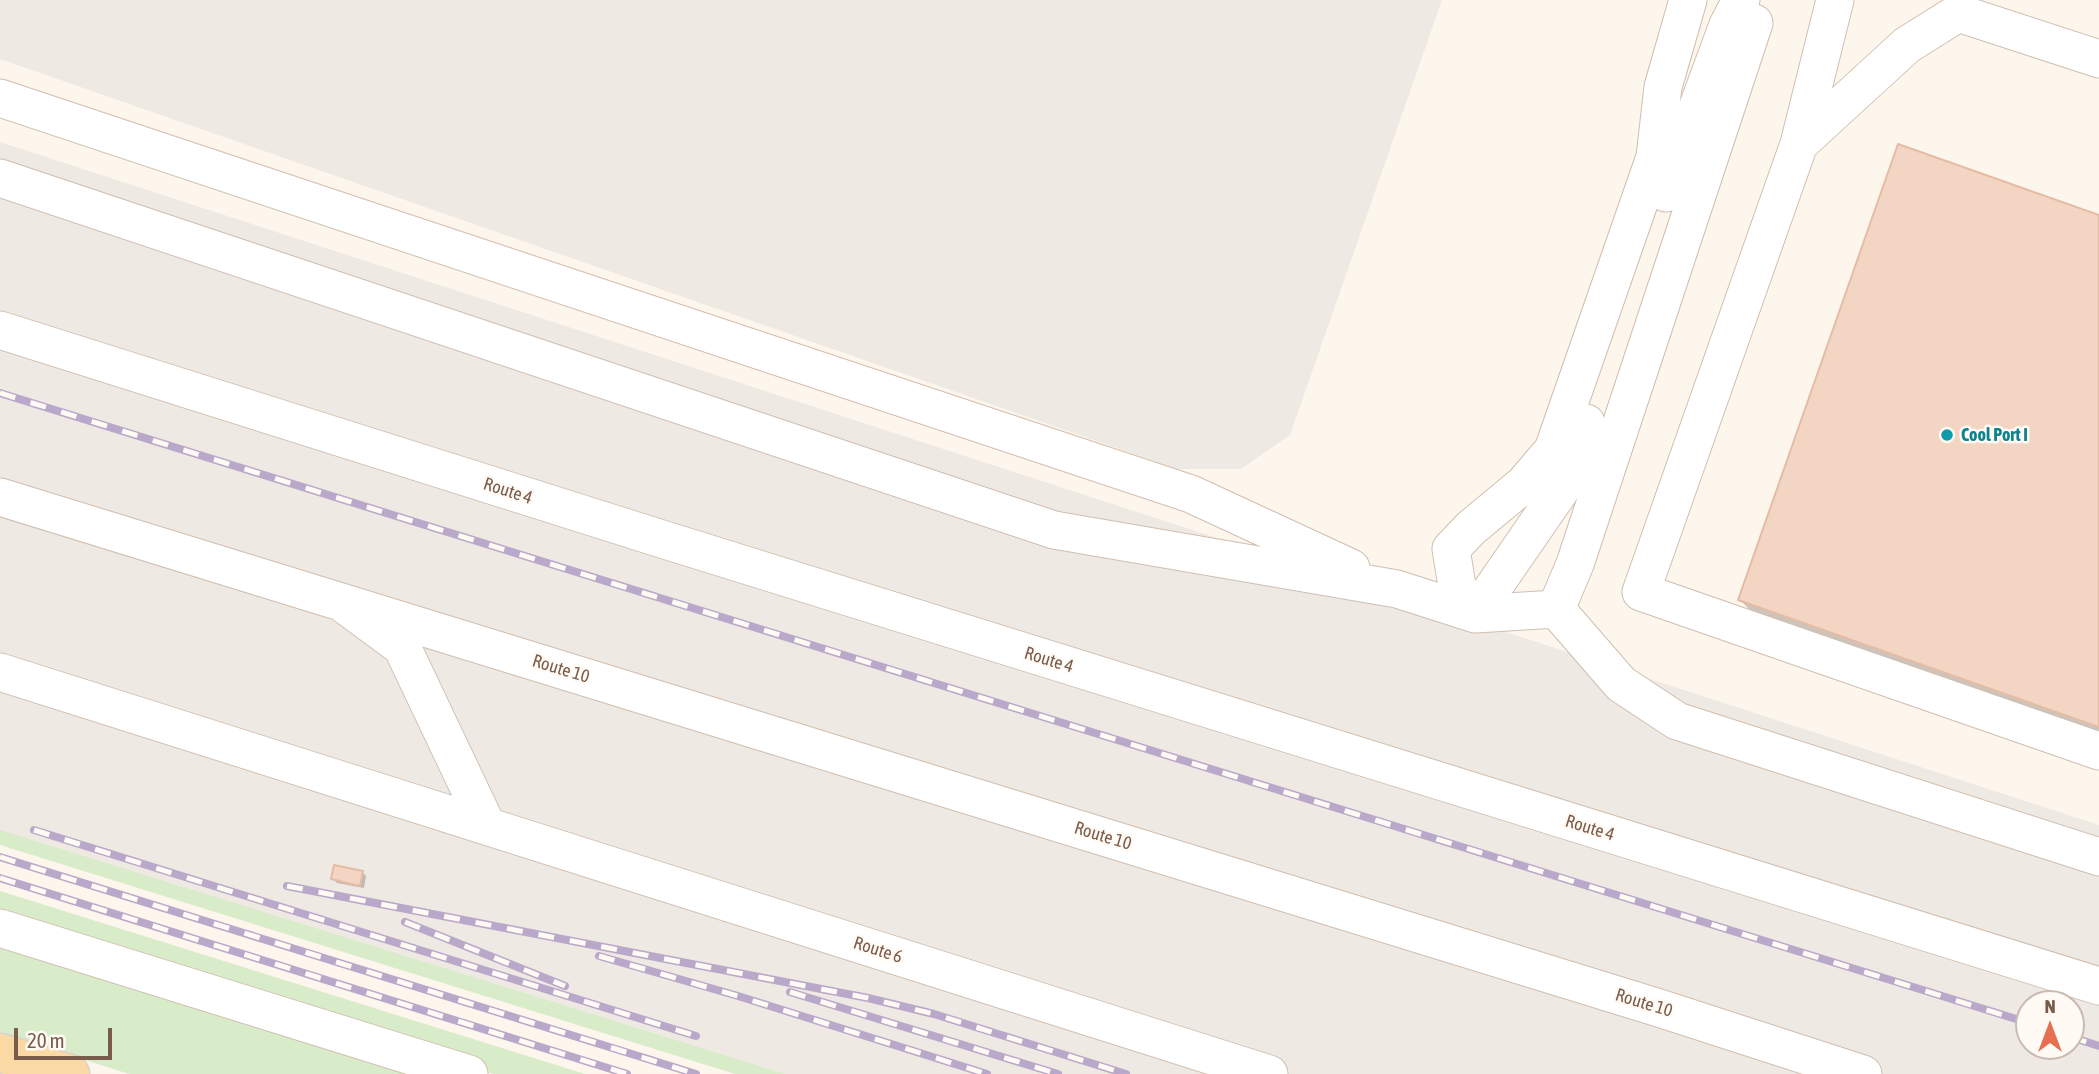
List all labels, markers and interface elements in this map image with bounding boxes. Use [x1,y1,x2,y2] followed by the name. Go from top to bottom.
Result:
[1961,424,2028,446] place label: Cool Port I
[1939,427,1955,443] marker: Cool Port I
[481,473,535,509] street label: Route 4
[1022,642,1076,678] street label: Route 4
[530,650,592,688] street label: Route 10
[1563,810,1617,846] street label: Route 4
[1072,817,1134,855] street label: Route 10
[851,932,905,968] street label: Route 6
[1613,984,1675,1022] street label: Route 10
[2015,990,2085,1060] north arrow
[2044,995,2056,1017] text: N
[18,1014,116,1058] scale bar
[27,1028,65,1052] text: 20 m

